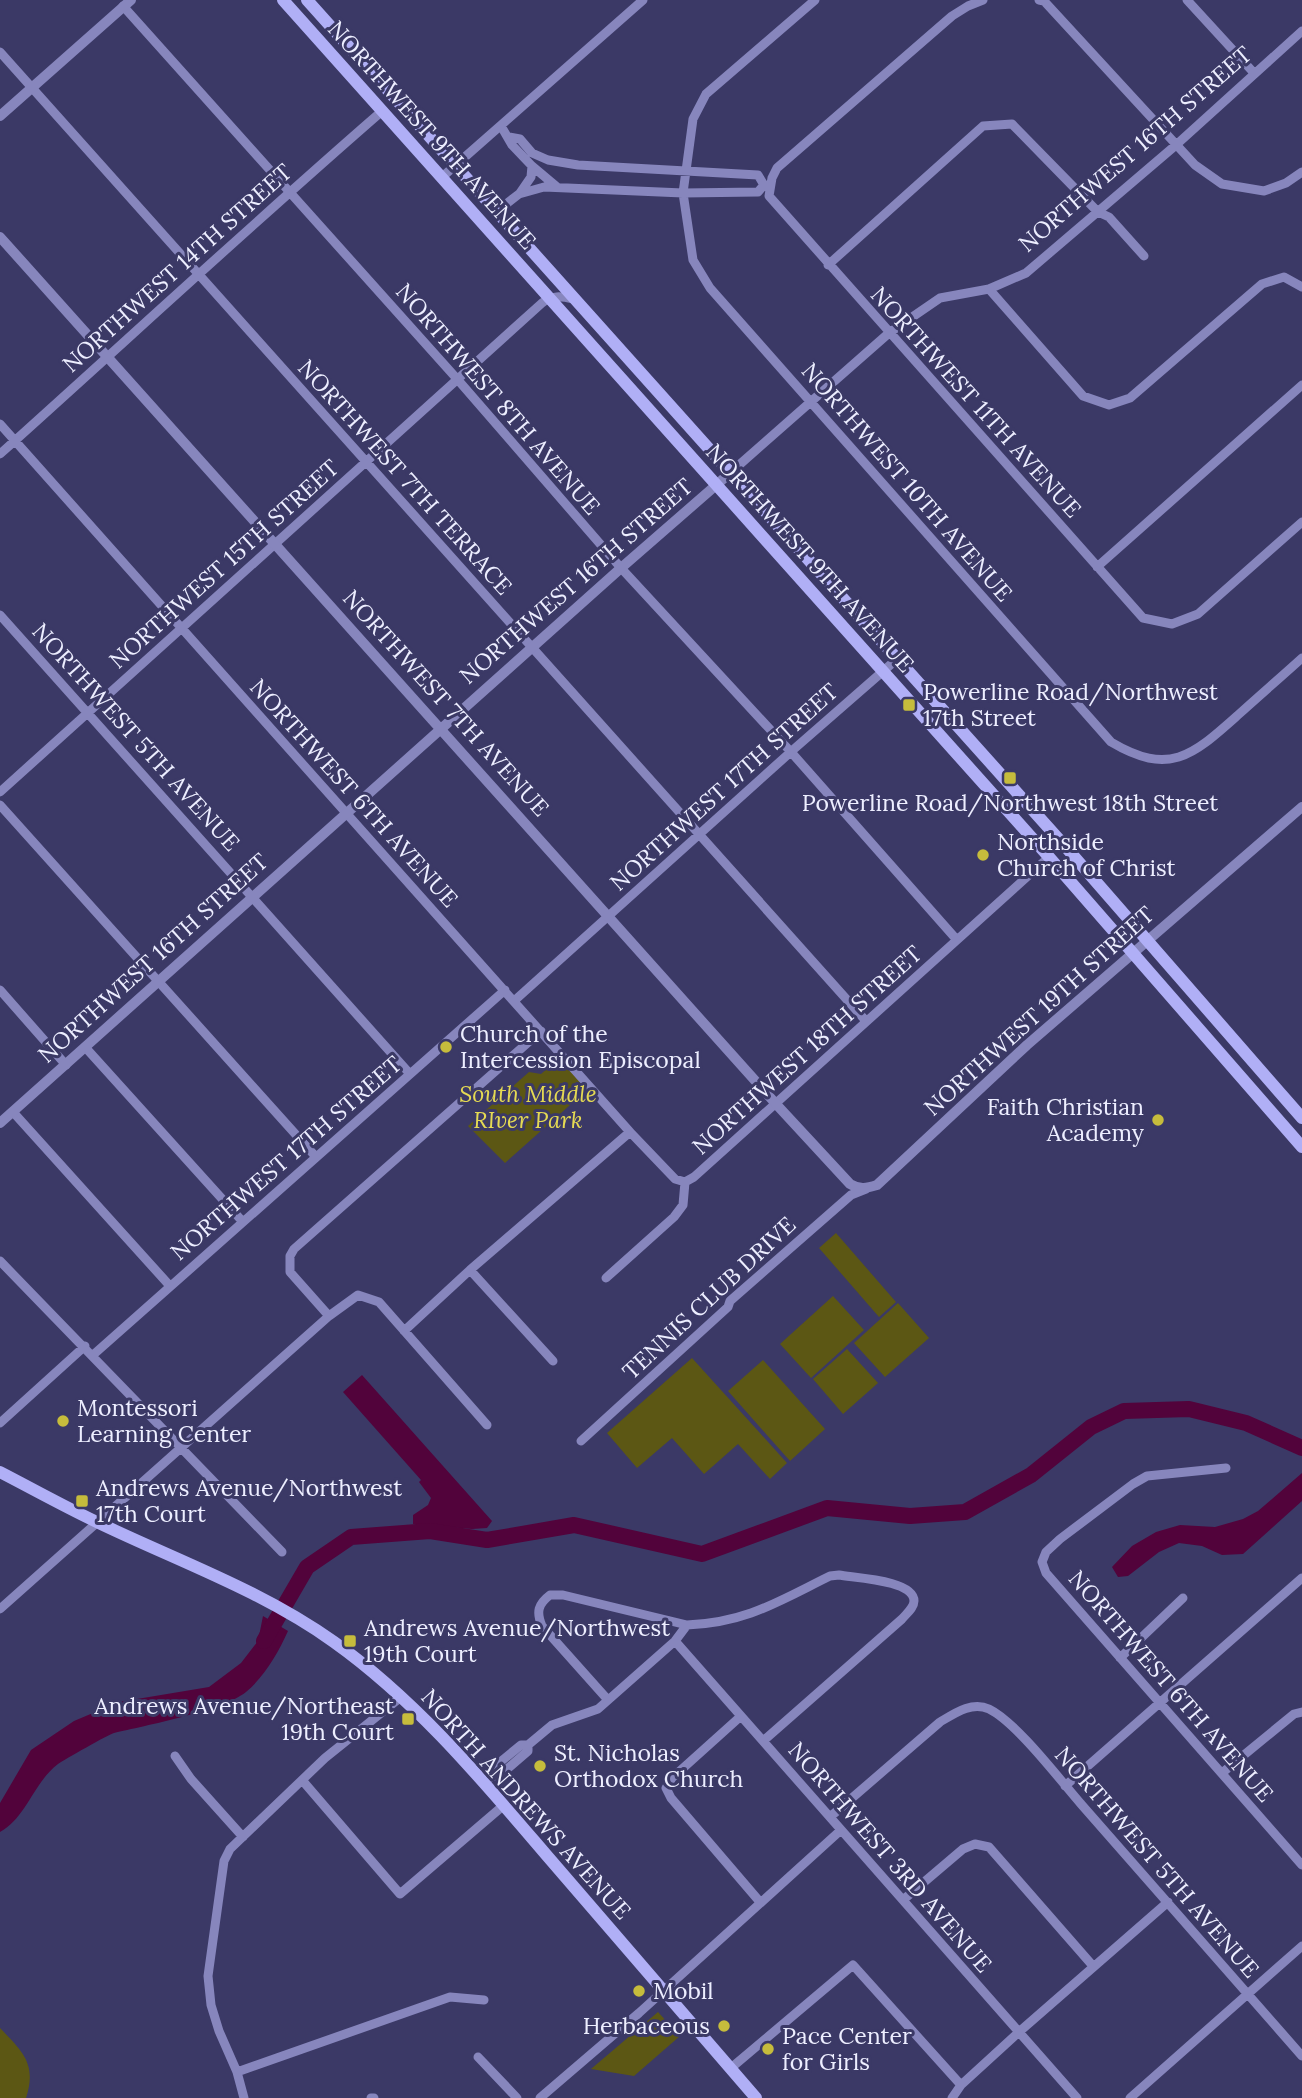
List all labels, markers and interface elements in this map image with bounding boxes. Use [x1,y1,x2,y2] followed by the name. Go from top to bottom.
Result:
[322,14,543,255] street label: NORTHWEST 9TH AVENUE
[1012,39,1257,258] street label: NORTHWEST 16TH STREET
[56,157,298,378] street label: NORTHWEST 14TH STREET
[390,277,607,520] street label: NORTHWEST 8TH AVENUE
[865,280,1088,523] street label: NORTHWEST 11TH AVENUE
[292,353,519,600] street label: NORTHWEST 7TH TERRACE
[796,356,1019,607] street label: NORTHWEST 10TH AVENUE
[700,437,921,678] street label: NORTHWEST 9TH AVENUE
[103,453,345,674] street label: NORTHWEST 15TH STREET
[453,471,698,690] street label: NORTHWEST 16TH STREET
[337,583,556,822] street label: NORTHWEST 7TH AVENUE
[26,617,246,857] street label: NORTHWEST 5TH AVENUE
[244,672,465,913] street label: NORTHWEST 6TH AVENUE
[604,676,844,897] street label: NORTHWEST 17TH STREET
[923,677,1218,732] place label: Powerline Road/Northwest 17th Street
[901,697,917,713] marker: Powerline Road/Northwest 17th Street
[1002,770,1018,786] marker: Powerline Road/Northwest 18th Street
[802,788,1218,818] place label: Powerline Road/Northwest 18th Street
[997,827,1176,882] place label: Northside Church of Christ
[32,846,274,1069] street label: NORTHWEST 16TH STREET
[975,847,991,863] marker: Northside Church of Christ
[918,899,1160,1122] street label: NORTHWEST 19TH STREET
[686,939,928,1160] street label: NORTHWEST 18TH STREET
[460,1019,701,1074] place label: Church of the Intercession Episcopal
[438,1039,454,1055] marker: Church of the Intercession Episcopal
[164,1049,407,1266] street label: NORTHWEST 17TH STREET
[459,1079,597,1134] park label: South Middle RIver Park
[987,1092,1145,1147] place label: Faith Christian Academy
[1150,1112,1166,1128] marker: Faith Christian Academy
[616,1210,801,1385] street label: TENNIS CLUB DRIVE
[77,1393,251,1448] place label: Montessori Learning Center
[55,1413,71,1429] marker: Montessori Learning Center
[95,1473,402,1528] place label: Andrews Avenue/Northwest 17th Court
[74,1493,90,1509] marker: Andrews Avenue/Northwest 17th Court
[1063,1564,1280,1807] street label: NORTHWEST 6TH AVENUE
[363,1613,670,1668] place label: Andrews Avenue/Northwest 19th Court
[342,1633,358,1649] marker: Andrews Avenue/Northwest 19th Court
[415,1682,638,1925] street label: NORTH ANDREWS AVENUE
[93,1691,394,1746] place label: Andrews Avenue/Northeast 19th Court
[400,1711,416,1727] marker: Andrews Avenue/Northeast 19th Court
[782,1735,998,1978] street label: NORTHWEST 3RD AVENUE
[554,1738,743,1793] place label: St. Nicholas Orthodox Church
[1049,1740,1266,1983] street label: NORTHWEST 5TH AVENUE
[532,1758,548,1774] marker: St. Nicholas Orthodox Church
[653,1976,714,2005] place label: Mobil
[631,1983,647,1999] marker: Mobil
[583,2011,710,2040] place label: Herbaceous
[716,2018,732,2034] marker: Herbaceous
[782,2021,912,2076] place label: Pace Center for Girls
[760,2041,776,2057] marker: Pace Center for Girls

